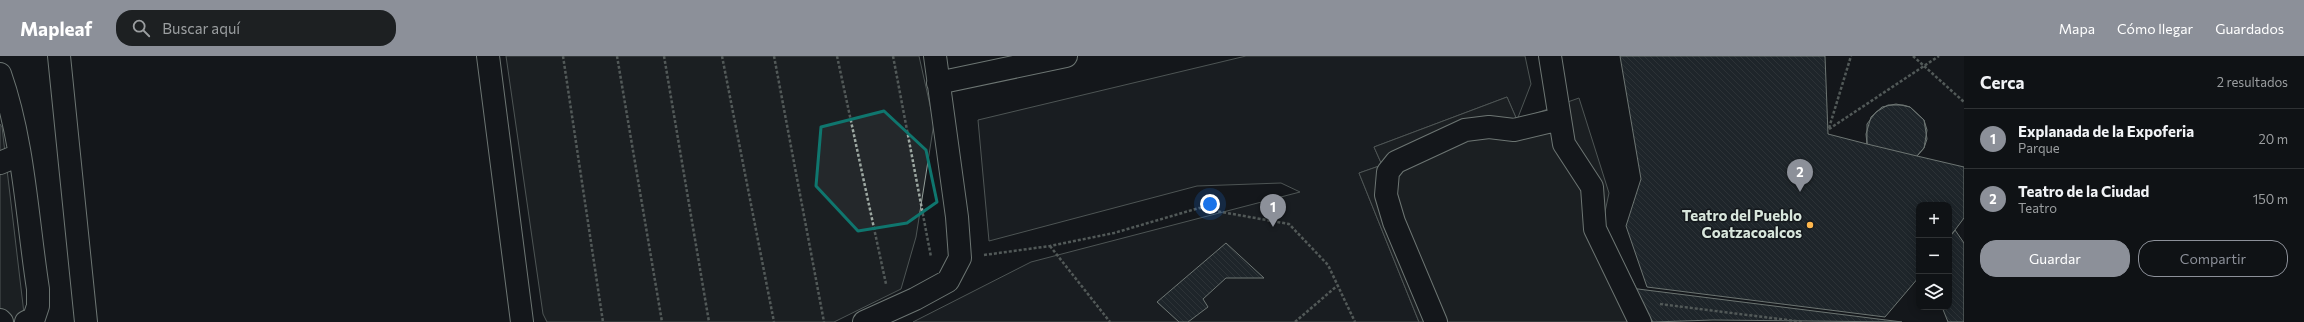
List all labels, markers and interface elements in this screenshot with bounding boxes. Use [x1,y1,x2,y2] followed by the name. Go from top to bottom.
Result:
[116,10,396,46] search box
[20,17,92,40] text: Mapleaf
[130,17,152,39] icon: search
[162,19,240,37] text: Buscar aquí
[2059,20,2095,37] text: Mapa
[2117,20,2193,37] text: Cómo llegar
[2215,20,2284,37] text: Guardados
[1980,72,2025,93] text: Cerca
[2217,74,2288,90] text: 2 resultados
[2018,122,2194,140] text: Explanada de la Expoferia
[1990,131,1996,147] text: 1
[2259,131,2288,147] text: 20 m
[2018,140,2060,156] text: Parque
[1787,159,1813,192] pin: 2
[2018,182,2149,200] text: Teatro de la Ciudad
[1989,191,1997,207] text: 2
[2253,191,2288,207] text: 150 m
[1200,194,1220,214] your location
[1260,194,1286,227] pin: 1
[2018,200,2057,216] text: Teatro
[1916,202,1952,310] map controls
[1916,202,1952,238] button: +
[1682,206,1802,241] place label: Teatro del Pueblo Coatzacoalcos
[1805,220,1815,230] marker: Teatro del Pueblo Coatzacoalcos
[1916,238,1952,274] button: −
[1980,240,2130,277] button: Guardar
[2138,240,2288,277] button: Compartir
[1916,274,1952,310] button: layers

